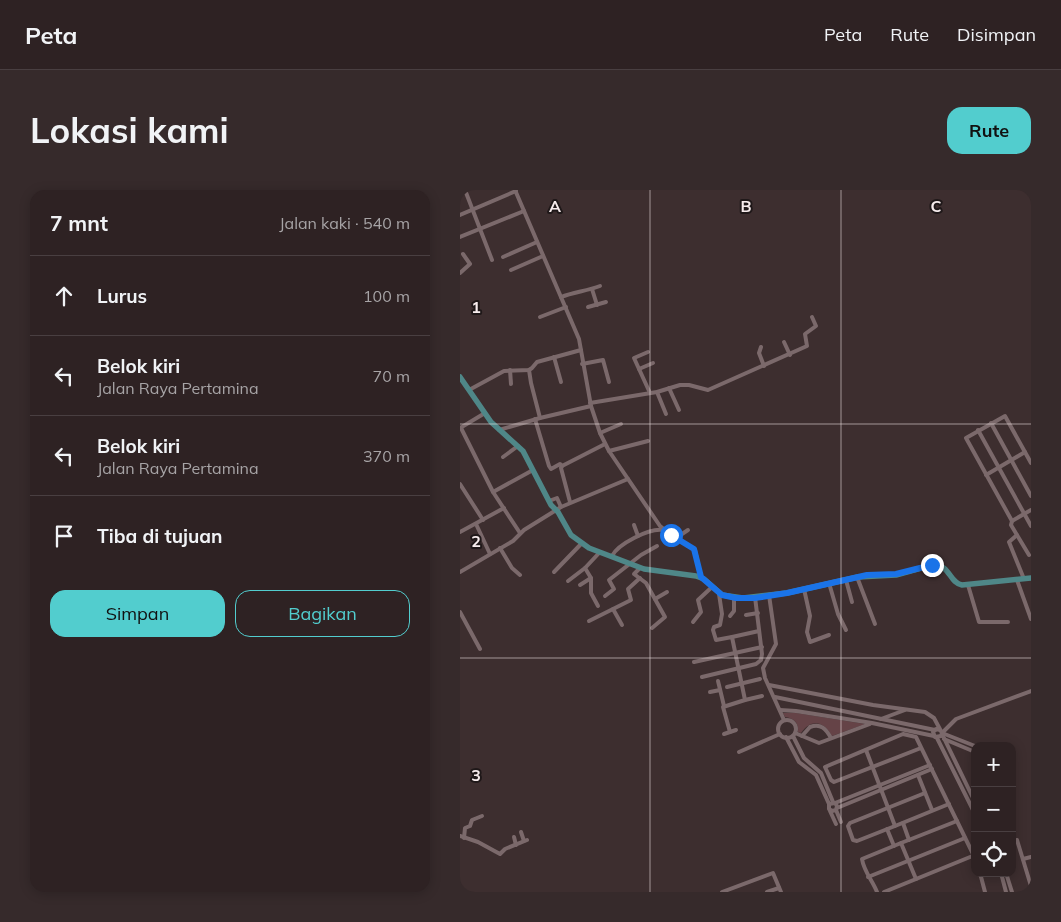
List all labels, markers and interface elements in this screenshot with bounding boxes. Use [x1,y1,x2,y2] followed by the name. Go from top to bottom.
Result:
[25,20,77,50] text: Peta
[824,23,862,46] text: Peta
[890,23,929,46] text: Rute
[957,23,1036,46] text: Disimpan
[947,107,1031,154] button: Rute
[30,108,229,152] text: Lokasi kami
[549,196,561,216] text: A
[740,196,752,216] text: B
[931,196,942,216] text: C
[50,210,108,236] text: 7 mnt
[279,213,410,233] text: Jalan kaki · 540 m
[50,282,78,310] icon: ahead
[97,284,147,308] text: Lurus
[363,286,410,306] text: 100 m
[471,297,481,317] text: 1
[97,354,180,378] text: Belok kiri
[50,362,78,390] icon: left
[373,366,410,386] text: 70 m
[97,378,259,398] text: Jalan Raya Pertamina
[97,434,180,458] text: Belok kiri
[50,442,78,470] icon: left
[363,446,410,466] text: 370 m
[97,458,259,478] text: Jalan Raya Pertamina
[50,522,78,550] icon: arrive
[97,524,222,548] text: Tiba di tujuan
[660,524,683,547] route start
[471,531,481,551] text: 2
[921,554,944,577] route end
[50,590,225,637] button: Simpan
[235,590,410,637] button: Bagikan
[971,742,1016,877] map controls
[971,742,1016,787] button: +
[471,765,481,785] text: 3
[971,787,1016,832] button: −
[971,832,1016,877] button: locate

